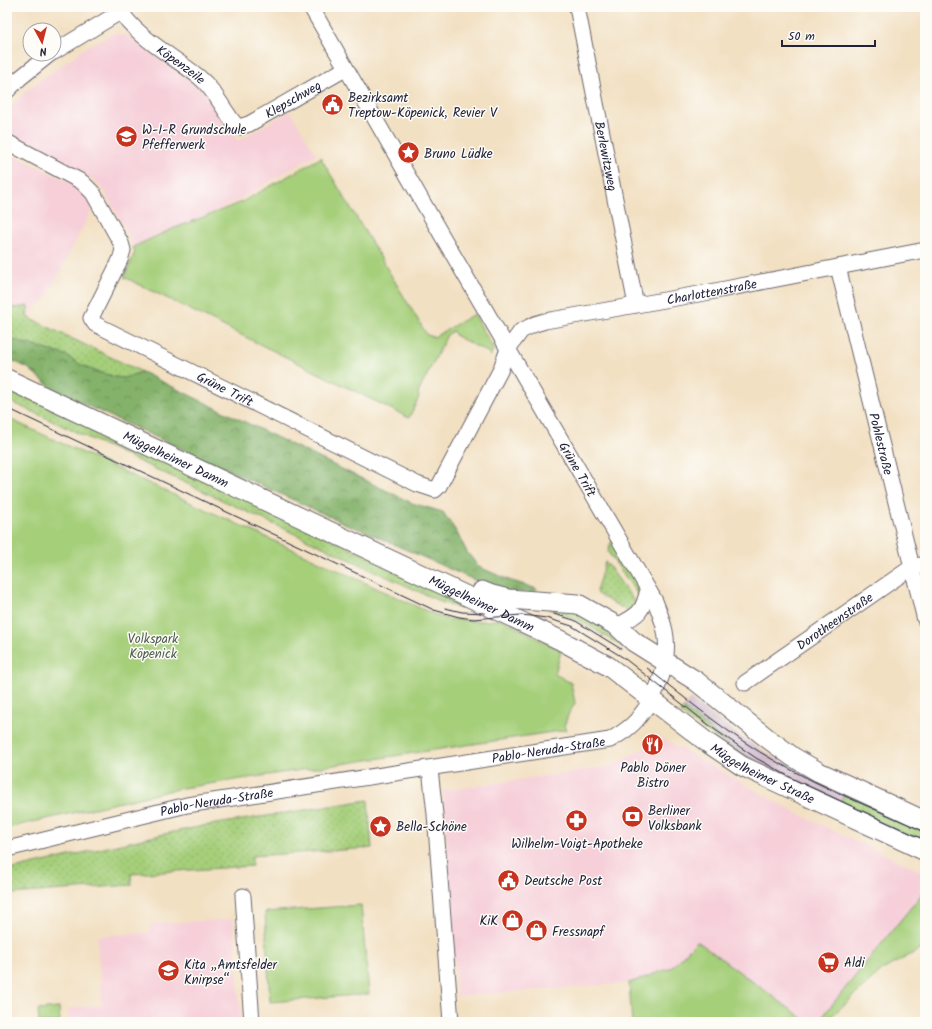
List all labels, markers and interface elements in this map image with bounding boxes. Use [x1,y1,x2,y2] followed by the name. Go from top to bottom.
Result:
[22,22,62,62] north arrow
[782,22,875,48] scale bar
[788,27,815,46] text: 50 m
[151,40,210,90] street label: Köpenzeile
[39,42,48,60] text: N
[261,76,326,125] street label: Klepschweg
[348,88,498,124] place label: Bezirksamt Treptow-Köpenick, Revier V
[319,91,345,117] public building icon: Bezirksamt Treptow-Köpenick, Revier V
[142,120,247,156] place label: W-I-R Grundschule Pfefferwerk
[588,120,622,193] street label: Berlewitzweg
[113,123,139,149] school or university icon: W-I-R Grundschule Pfefferwerk
[396,140,422,166] place icon: Bruno Lüdke
[424,144,493,165] place label: Bruno Lüdke
[665,274,759,311] street label: Charlottenstraße
[193,367,257,413] street label: Grüne Trift
[862,411,898,478] street label: Pohlestraße
[119,426,232,494] street label: Müggelheimer Damm
[552,438,601,502] street label: Grüne Trift
[425,570,538,638] street label: Müggelheimer Damm
[793,588,878,656] street label: Dorotheenstraße
[128,629,179,665] park label: Volkspark Köpenick
[490,732,607,770] street label: Pablo-Neruda-Straße
[640,732,666,758] restaurant icon: Pablo Döner Bistro
[705,738,818,810] street label: Müggelheimer Straße
[620,758,686,794] place label: Pablo Döner Bistro
[158,783,275,823] street label: Pablo-Neruda-Straße
[648,801,702,837] place label: Berliner Volksbank
[620,804,646,830] bank icon: Berliner Volksbank
[564,808,590,834] pharmacy icon: Wilhelm-Voigt-Apotheke
[368,813,394,839] place icon: Bella-Schöne
[396,817,467,838] place label: Bella-Schöne
[511,834,643,855] place label: Wilhelm-Voigt-Apotheke
[496,867,522,893] public building icon: Deutsche Post
[524,871,603,892] place label: Deutsche Post
[500,907,526,933] shop icon: KiK
[480,911,498,932] place label: KiK
[524,918,550,944] shop icon: Fressnapf
[552,922,605,943] place label: Fressnapf
[815,949,841,975] supermarket icon: Aldi
[844,953,866,974] place label: Aldi
[184,955,278,991] place label: Kita „Amtsfelder Knirpse“
[156,958,182,984] school or university icon: Kita „Amtsfelder Knirpse“

